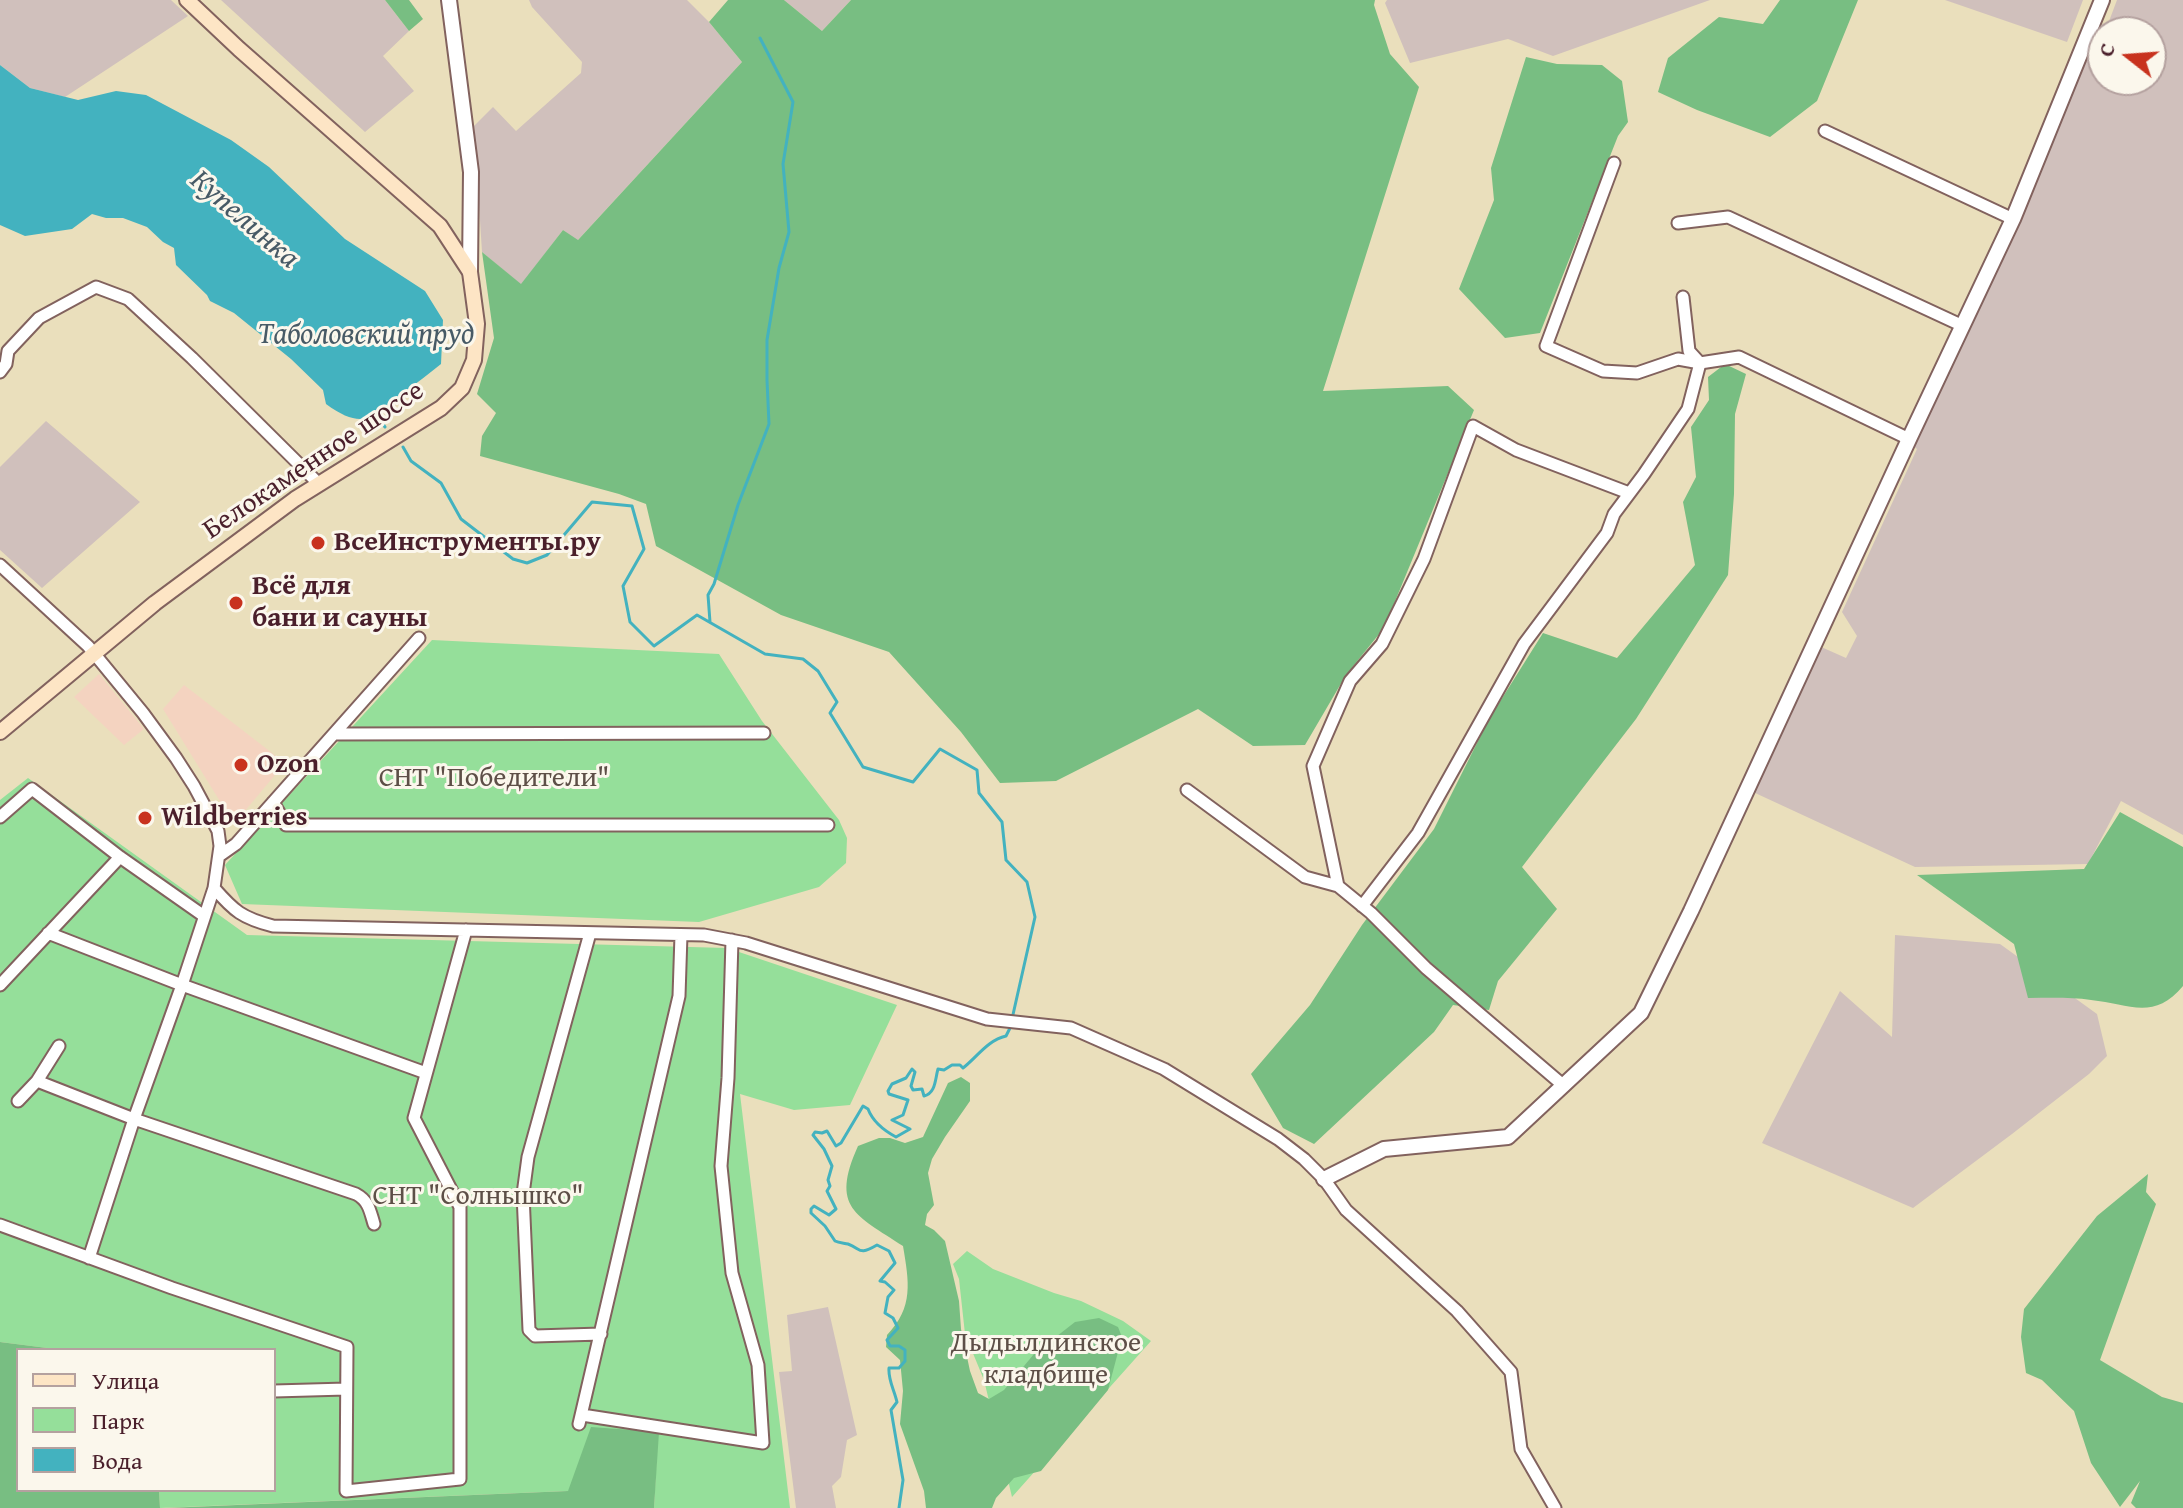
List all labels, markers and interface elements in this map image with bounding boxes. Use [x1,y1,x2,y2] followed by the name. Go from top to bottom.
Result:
[2087,16,2167,96] north arrow
[2089,39,2123,60] text: С
[182,163,306,277] water label: Купелинка
[258,317,474,353] water label: Таболовский пруд
[197,375,431,547] street label: Белокаменное шоссе
[334,526,601,560] place label: ВсеИнструменты.ру
[309,534,327,552] marker: ВсеИнструменты.ру
[252,570,427,636] place label: Всё для бани и сауны
[227,594,245,612] marker: Всё для бани и сауны
[257,748,319,782] place label: Ozon
[232,756,250,774] marker: Ozon
[379,762,609,796] park label: СНТ "Победители"
[161,801,307,835] place label: Wildberries
[136,809,154,827] marker: Wildberries
[372,1180,584,1214] park label: СНТ "Солнышко"
[951,1327,1141,1393] park label: Дыдылдинское кладбище
[16,1348,276,1492] legend
[92,1363,159,1398] text: Улица
[92,1403,144,1438] text: Парк
[92,1443,142,1478] text: Вода

